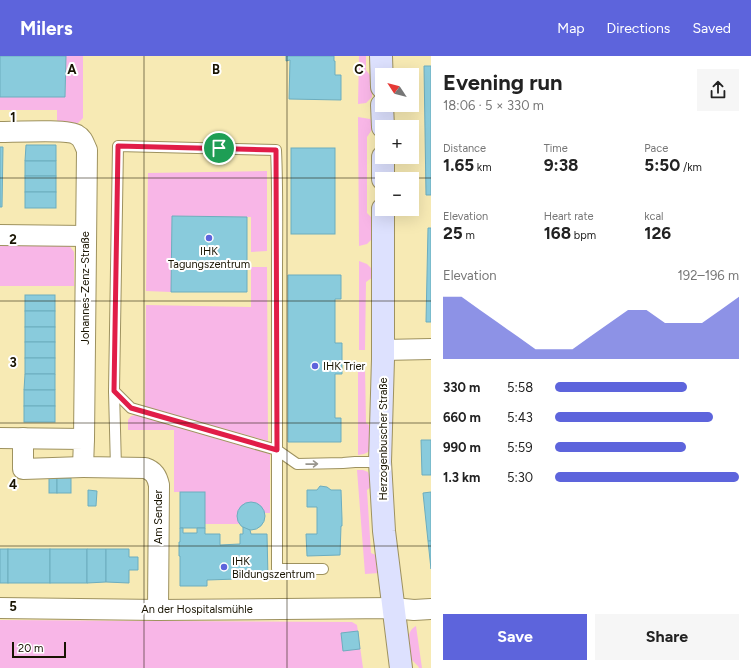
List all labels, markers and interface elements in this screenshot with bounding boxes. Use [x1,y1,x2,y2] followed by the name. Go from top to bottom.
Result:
[20,17,73,40] text: Milers
[557,20,585,37] text: Map
[607,20,670,37] text: Directions
[692,20,731,37] text: Saved
[67,62,77,77] text: A
[212,62,220,77] text: B
[354,62,364,77] text: C
[375,68,419,112] north arrow
[375,68,419,216] map controls
[443,69,563,96] text: Evening run
[697,69,739,111] button: share
[443,98,544,113] text: 18:06 · 5 × 330 m
[10,110,16,125] text: 1
[375,120,419,164] button: +
[202,131,236,165] pin
[208,137,230,159] icon: arrive
[443,142,486,155] text: Distance
[544,142,568,155] text: Time
[644,142,668,155] text: Pace
[443,155,474,175] text: 1.65
[544,155,579,175] text: 9:38
[644,155,680,175] text: 5:50
[474,161,492,174] text: km
[680,161,702,174] text: /km
[375,172,419,216] button: −
[443,210,488,223] text: Elevation
[544,210,594,223] text: Heart rate
[644,210,664,223] text: kcal
[443,223,463,243] text: 25
[544,223,571,243] text: 168
[644,223,671,243] text: 126
[463,229,475,242] text: m
[571,229,596,242] text: bpm
[79,231,92,345] street label: Johannes-Zenz-Straße
[9,232,17,247] text: 2
[204,233,214,243] marker: IHK Tagungszentrum
[168,245,250,271] place label: IHK Tagungszentrum
[443,268,496,283] text: Elevation
[677,268,739,283] text: 192–196 m
[9,355,17,370] text: 3
[323,360,366,373] place label: IHK Trier
[310,361,320,371] marker: IHK Trier
[377,377,390,501] street label: Herzogenbuscher Straße
[443,380,480,395] text: 330 m
[507,380,533,395] text: 5:58
[443,410,481,425] text: 660 m
[507,410,533,425] text: 5:43
[443,440,481,455] text: 990 m
[507,440,533,455] text: 5:59
[305,460,318,468] one-way arrow
[443,470,480,485] text: 1.3 km
[507,470,533,485] text: 5:30
[9,477,17,492] text: 4
[152,489,165,544] street label: Am Sender
[232,555,315,581] place label: IHK Bildungszentrum
[219,562,229,572] marker: IHK Bildungszentrum
[9,599,17,614] text: 5
[141,603,253,616] street label: An der Hospitalsmühle
[443,614,587,660] button: Save
[595,614,739,660] button: Share
[12,640,66,659] scale bar
[18,642,43,655] text: 20 m

